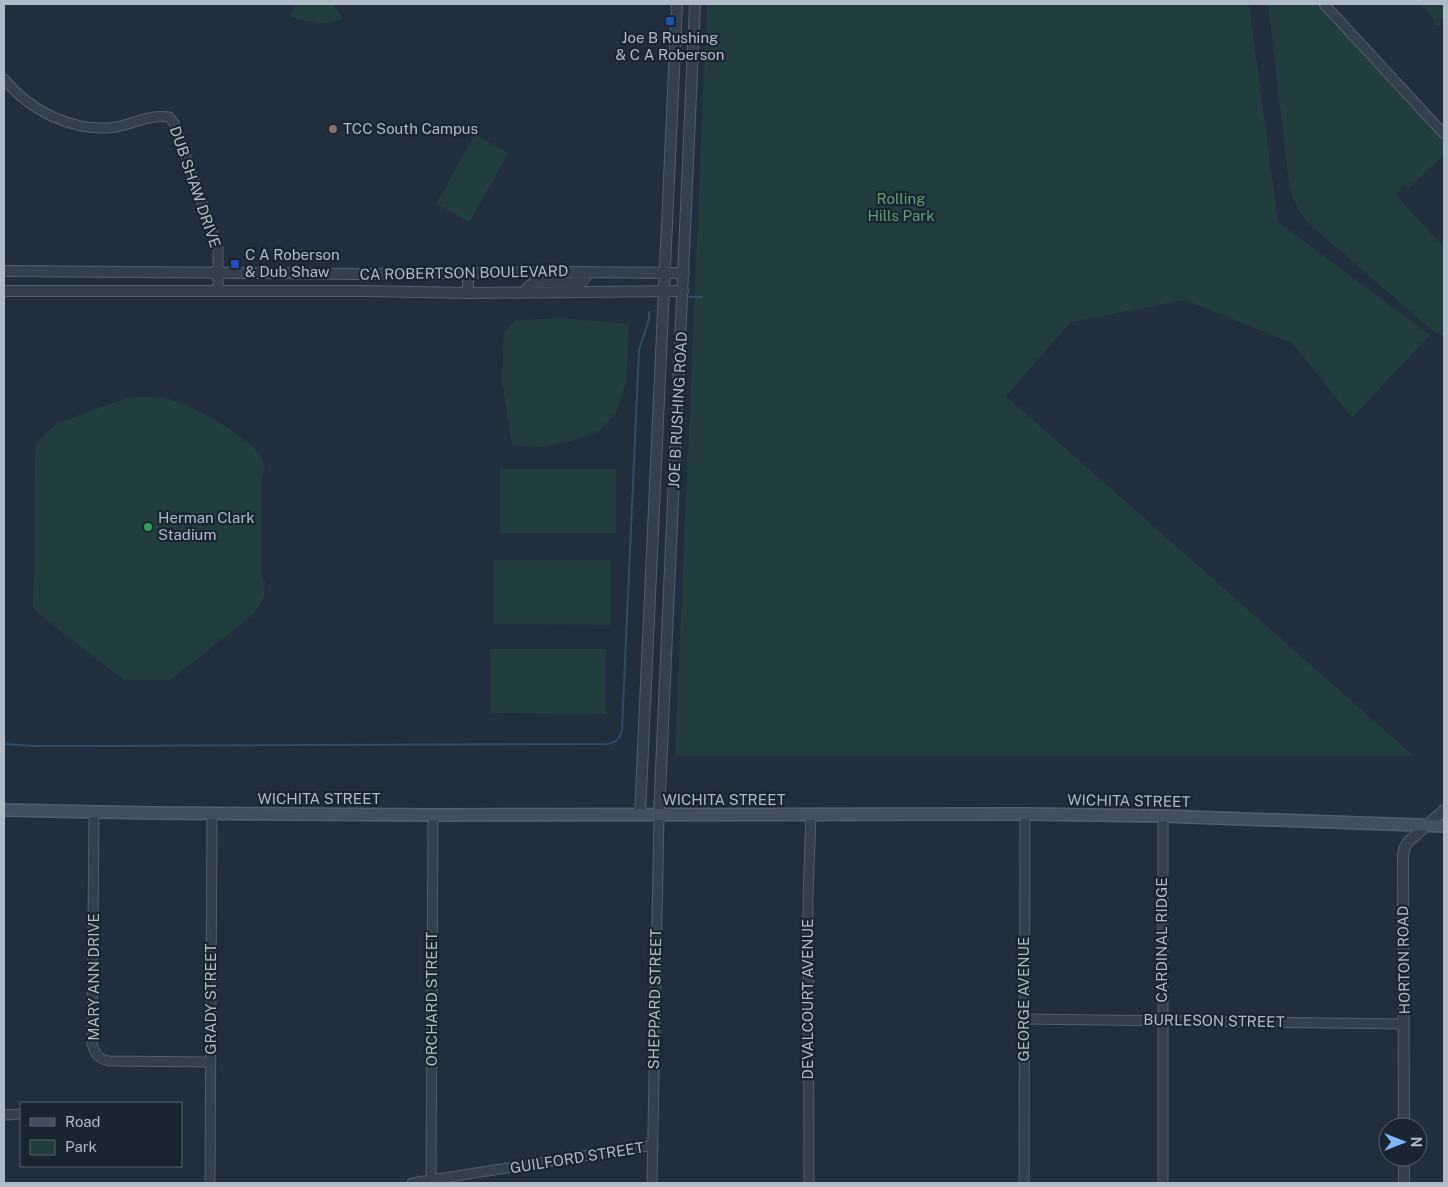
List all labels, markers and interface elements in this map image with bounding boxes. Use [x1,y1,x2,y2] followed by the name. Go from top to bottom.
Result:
[664,15,676,27] marker: Joe B Rushing & C A Roberson
[616,29,724,63] place label: Joe B Rushing & C A Roberson
[343,120,478,137] place label: TCC South Campus
[327,123,339,135] marker: TCC South Campus
[167,124,224,250] street label: DUB SHAW DRIVE
[867,190,935,224] park label: Rolling Hills Park
[245,246,340,280] place label: C A Roberson & Dub Shaw
[229,258,241,270] marker: C A Roberson & Dub Shaw
[360,262,568,283] street label: CA ROBERTSON BOULEVARD
[665,331,690,489] street label: JOE B RUSHING ROAD
[158,509,255,543] place label: Herman Clark Stadium
[142,521,154,533] marker: Herman Clark Stadium
[257,790,381,807] street label: WICHITA STREET
[662,791,786,808] street label: WICHITA STREET
[1067,791,1191,810] street label: WICHITA STREET
[1153,878,1170,1002] street label: CARDINAL RIDGE
[1394,905,1413,1015] street label: HORTON ROAD
[85,913,102,1041] street label: MARY ANN DRIVE
[799,919,816,1079] street label: DEVALCOURT AVENUE
[645,928,664,1069] street label: SHEPPARD STREET
[423,932,440,1066] street label: ORCHARD STREET
[1015,937,1032,1061] street label: GEORGE AVENUE
[202,943,219,1054] street label: GRADY STREET
[1143,1011,1285,1030] street label: BURLESON STREET
[20,1102,182,1167] legend
[65,1113,101,1130] text: Road
[1378,1117,1428,1167] north arrow
[1408,1137,1424,1147] text: N
[65,1138,97,1155] text: Park
[509,1139,645,1176] street label: GUILFORD STREET

